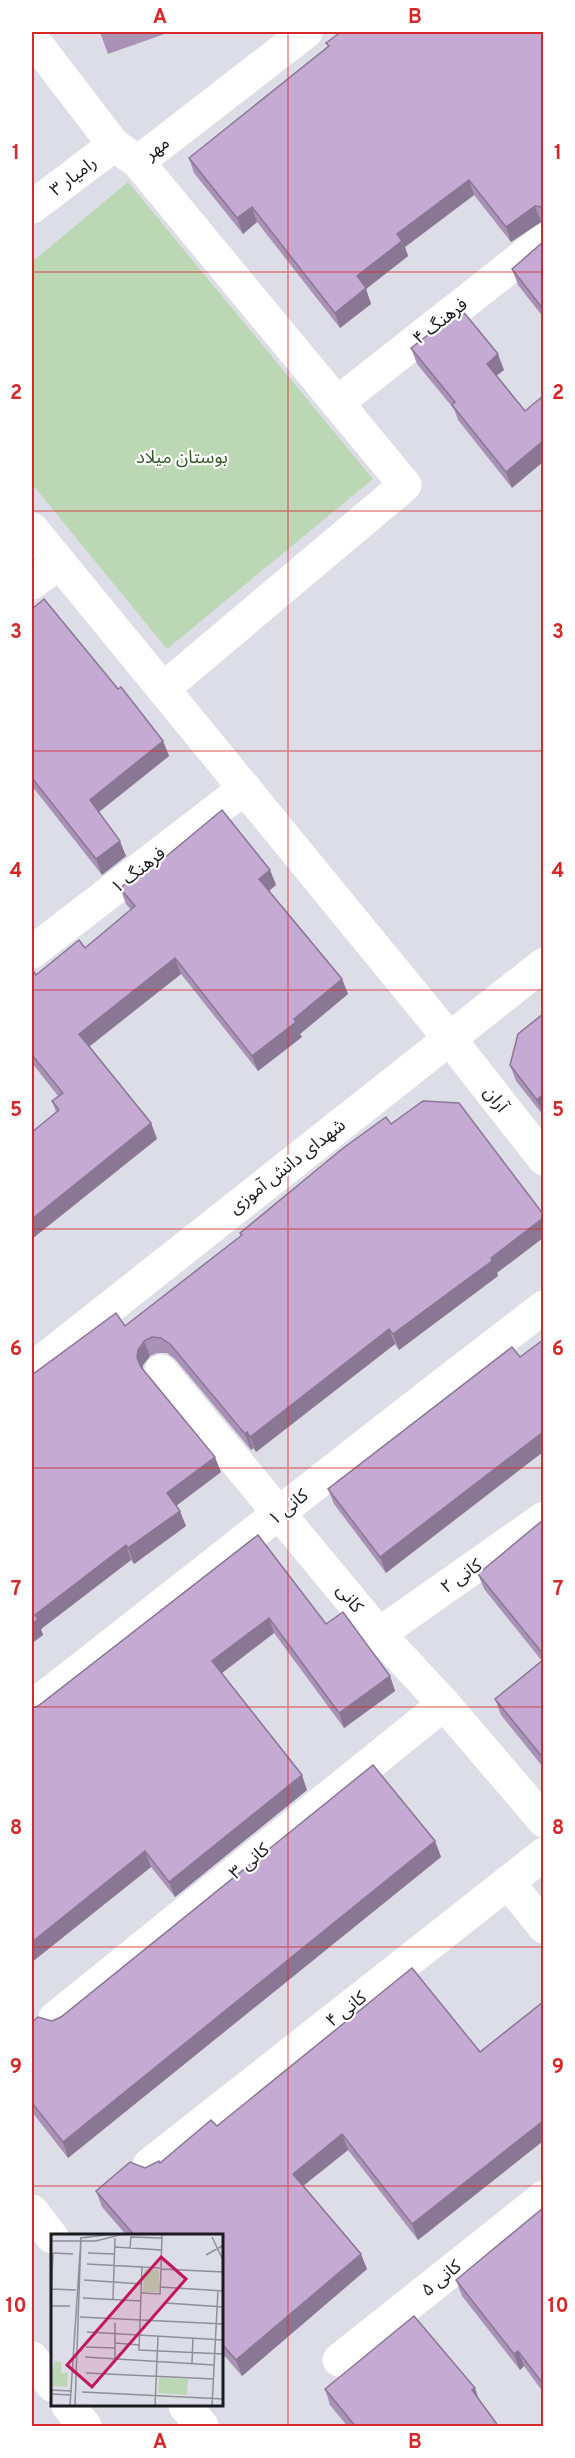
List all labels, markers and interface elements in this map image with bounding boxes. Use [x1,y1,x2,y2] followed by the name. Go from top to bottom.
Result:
[153,5,167,31] text: A
[408,5,422,31] text: B
[140,132,175,167] street label: مهر
[12,141,20,167] text: 1
[554,141,562,167] text: 1
[46,152,102,202] street label: رامیار ۳
[409,294,473,351] street label: فرهنگ ۴
[10,381,22,407] text: 2
[552,381,564,407] text: 2
[136,447,228,470] park label: بوستان میلاد
[10,620,22,646] text: 3
[552,620,564,646] text: 3
[107,843,171,900] street label: فرهنگ ۱
[10,859,22,885] text: 4
[552,859,564,885] text: 4
[477,1082,513,1118] street label: آران
[10,1098,22,1124] text: 5
[552,1098,564,1124] text: 5
[225,1114,351,1220] street label: شهدای دانش آموزی
[10,1337,22,1363] text: 6
[552,1337,564,1363] text: 6
[264,1485,314,1531] street label: کانی ۱
[437,1554,487,1600] street label: کانی ۲
[11,1577,21,1603] text: 7
[553,1577,563,1603] text: 7
[330,1580,368,1619] street label: کانی
[10,1816,22,1842] text: 8
[552,1816,564,1842] text: 8
[225,1839,275,1885] street label: کانی ۳
[322,1987,372,2033] street label: کانی ۴
[10,2055,22,2081] text: 9
[552,2055,564,2081] text: 9
[51,2234,224,2407] inset map
[417,2256,467,2302] street label: کانی ۵
[5,2294,27,2320] text: 10
[547,2294,569,2320] text: 10
[153,2430,167,2456] text: A
[408,2430,422,2456] text: B

